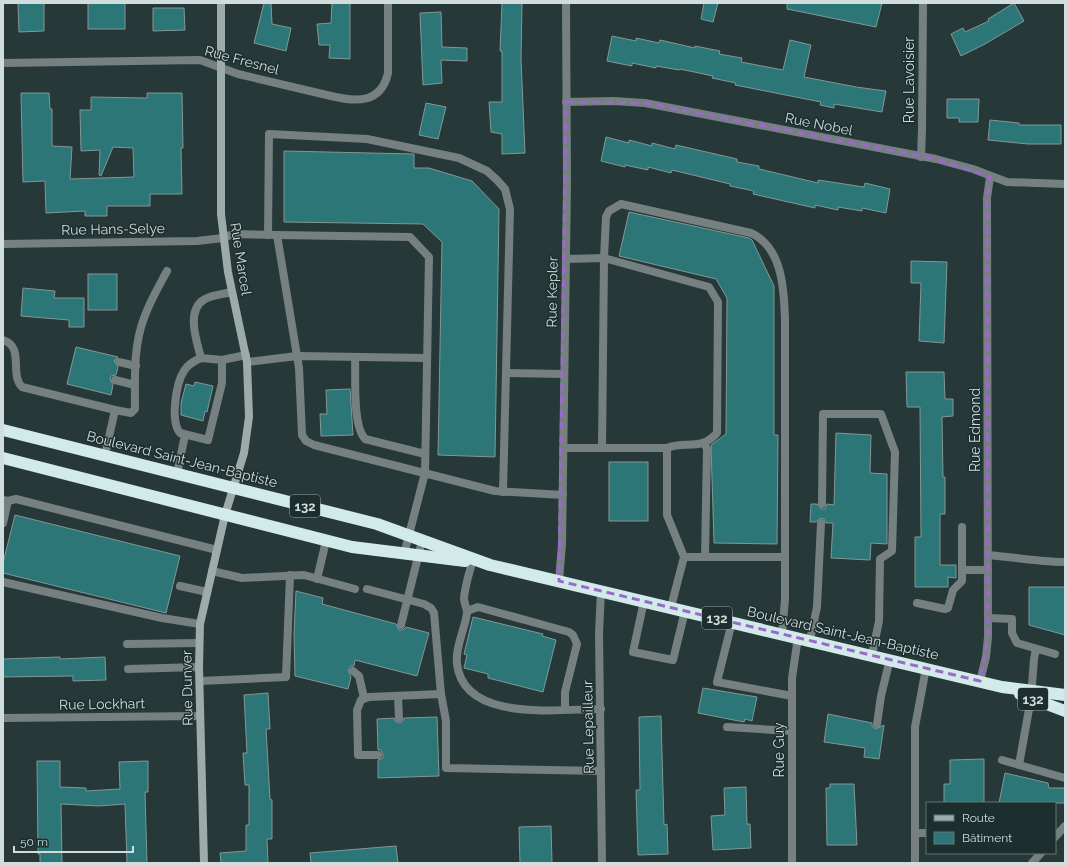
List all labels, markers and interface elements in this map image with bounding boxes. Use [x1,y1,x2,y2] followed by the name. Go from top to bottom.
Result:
[901,37,917,123] street label: Rue Lavoisier
[203,42,281,78] street label: Rue Fresnel
[784,110,854,138] street label: Rue Nobel
[61,220,165,238] street label: Rue Hans-Selye
[227,222,255,297] street label: Rue Marcel
[543,256,561,328] street label: Rue Kepler
[967,388,983,472] street label: Rue Edmond
[85,428,279,490] street label: Boulevard Saint-Jean-Baptiste
[290,495,320,517] road number: 132
[746,603,940,663] street label: Boulevard Saint-Jean-Baptiste
[702,607,732,629] road number: 132
[178,650,196,726] street label: Rue Dunver
[579,680,597,774] street label: Rue Lepailleur
[1018,688,1048,710] road number: 132
[59,695,145,713] street label: Rue Lockhart
[771,722,787,778] street label: Rue Guy
[926,802,1056,854] legend
[962,811,995,825] text: Route
[14,828,133,854] scale bar
[962,831,1012,845] text: Bâtiment
[20,835,48,849] text: 50 m

